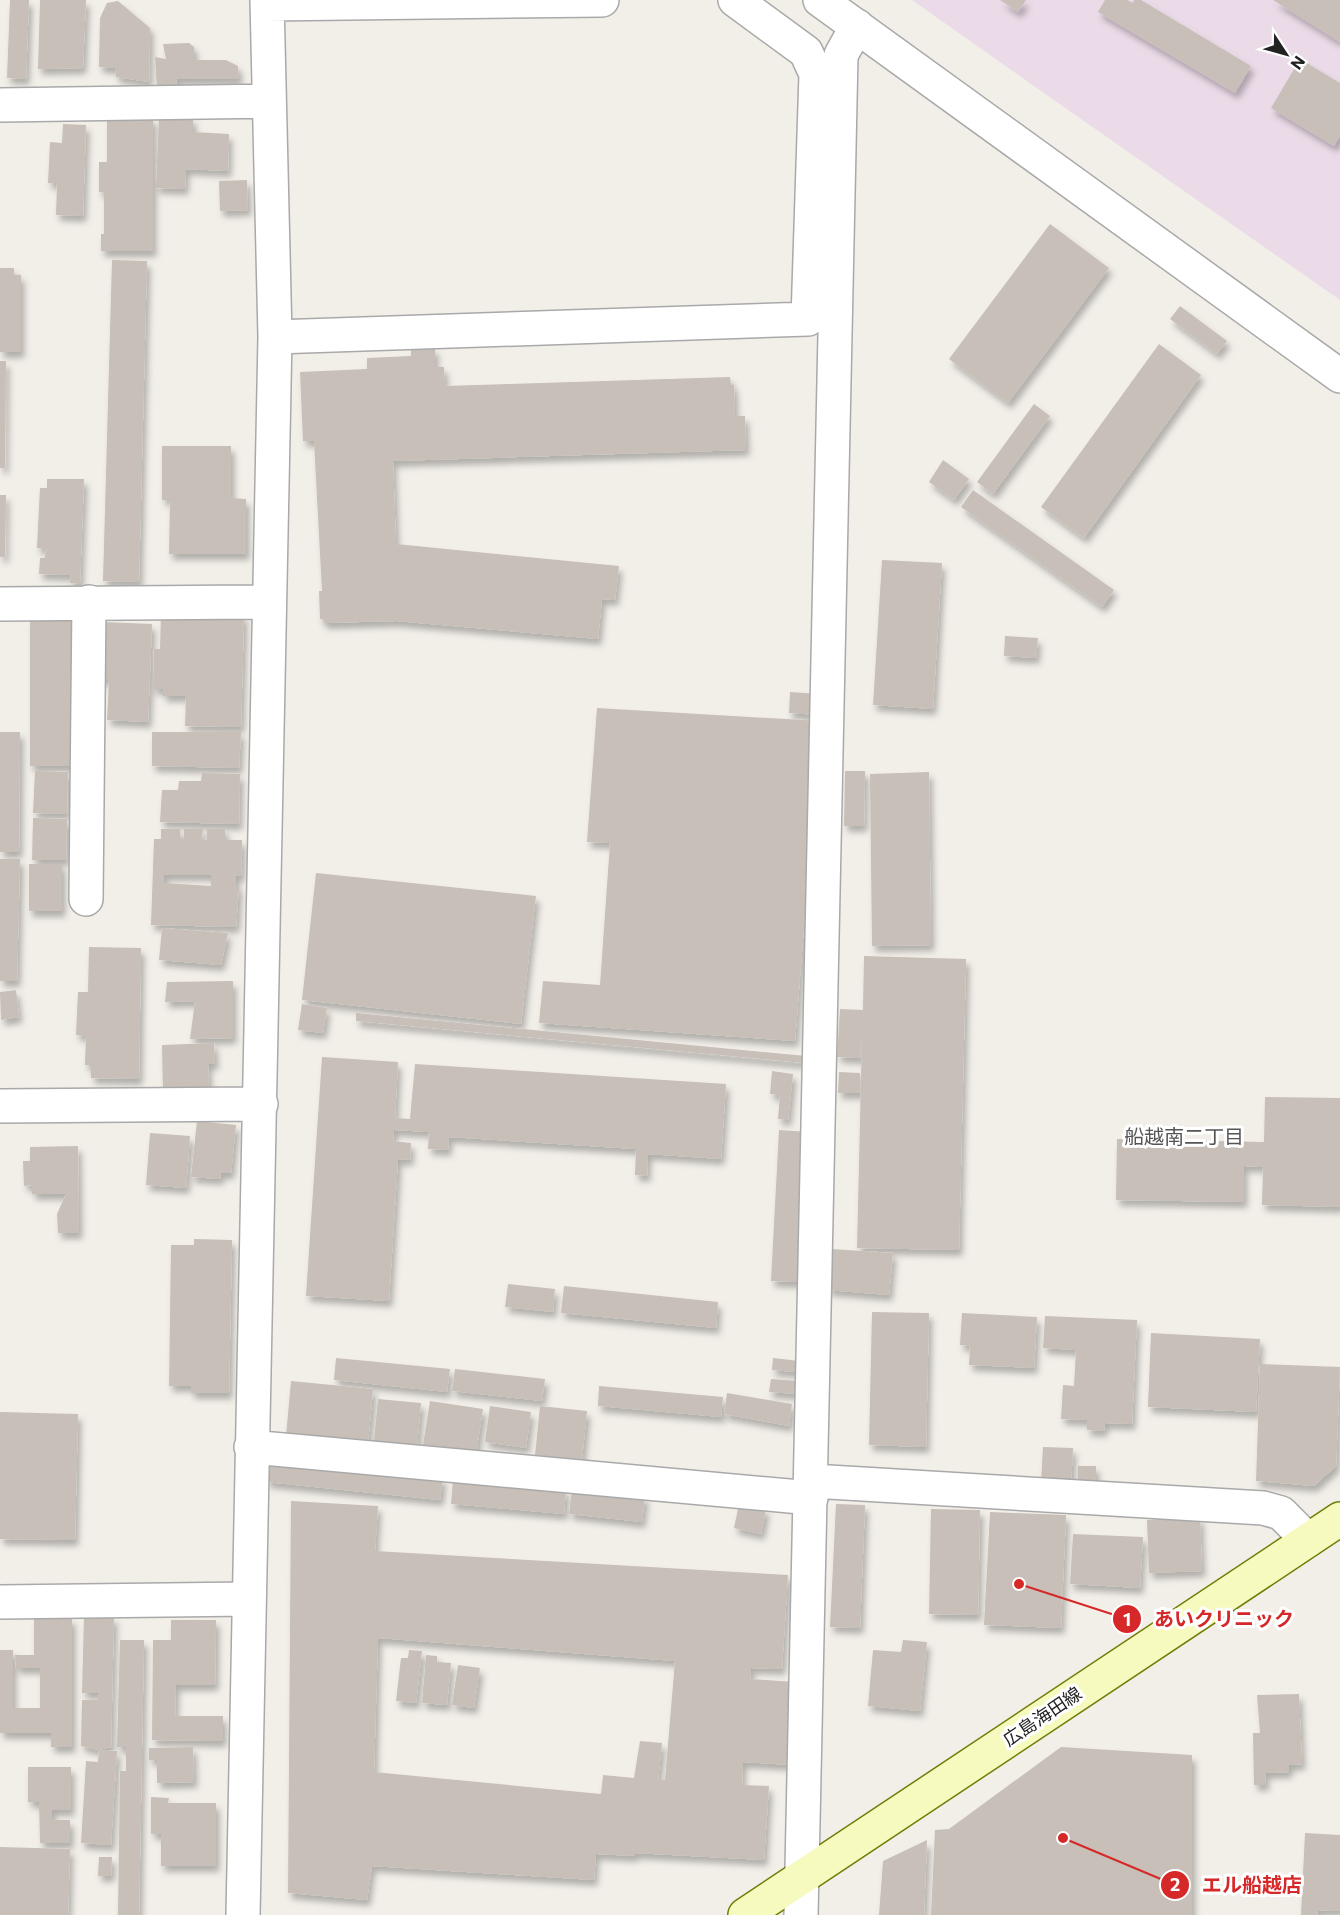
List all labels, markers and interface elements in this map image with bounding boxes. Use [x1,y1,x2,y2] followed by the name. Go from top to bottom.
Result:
[1256,24,1316,84] north arrow
[1287,53,1310,74] text: N
[1124,1124,1244,1148] district label: 船越南二丁目
[1112,1600,1306,1638] callout: あいクリニック
[1154,1606,1294,1630] text: あいクリニック
[1123,1608,1131,1630] text: 1
[999,1682,1085,1750] street label: 広島海田線
[1160,1866,1314,1904] callout: エル船越店
[1202,1872,1302,1896] text: エル船越店
[1170,1873,1180,1895] text: 2

